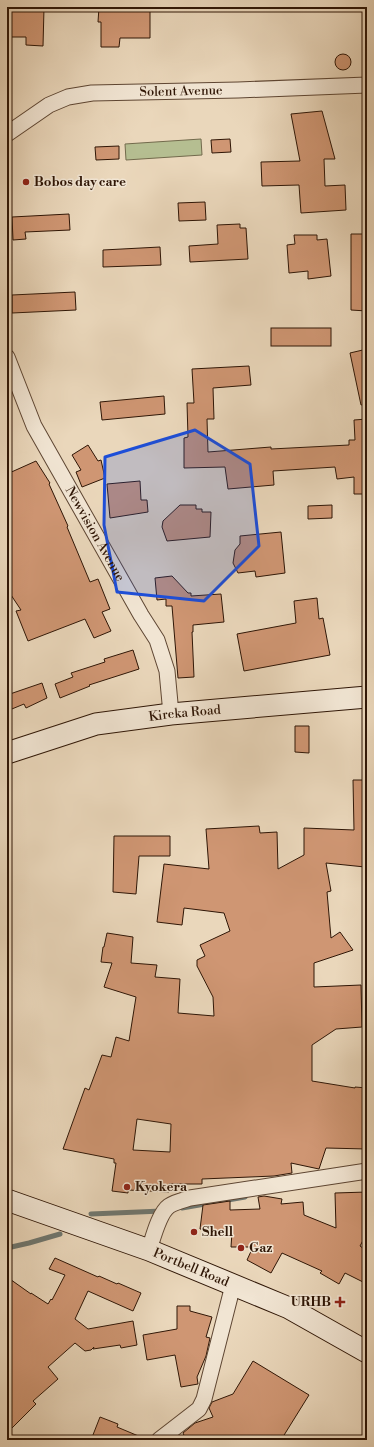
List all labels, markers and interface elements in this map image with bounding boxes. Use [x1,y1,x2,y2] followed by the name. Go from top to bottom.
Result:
[139,82,223,100] street label: Solent Avenue
[34,174,126,190] place label: Bobos day care
[21,177,31,187] marker: Bobos day care
[62,484,128,584] street label: Newvision Avenue
[148,702,222,725] street label: Kireka Road
[135,1179,188,1195] place label: Kyokera
[122,1182,132,1192] marker: Kyokera
[202,1224,234,1240] place label: Shell
[189,1227,199,1237] marker: Shell
[249,1240,273,1256] place label: Gaz
[236,1243,246,1253] marker: Gaz
[151,1245,232,1290] street label: Portbell Road
[291,1294,331,1310] place label: URHB
[334,1296,346,1308] marker: URHB

